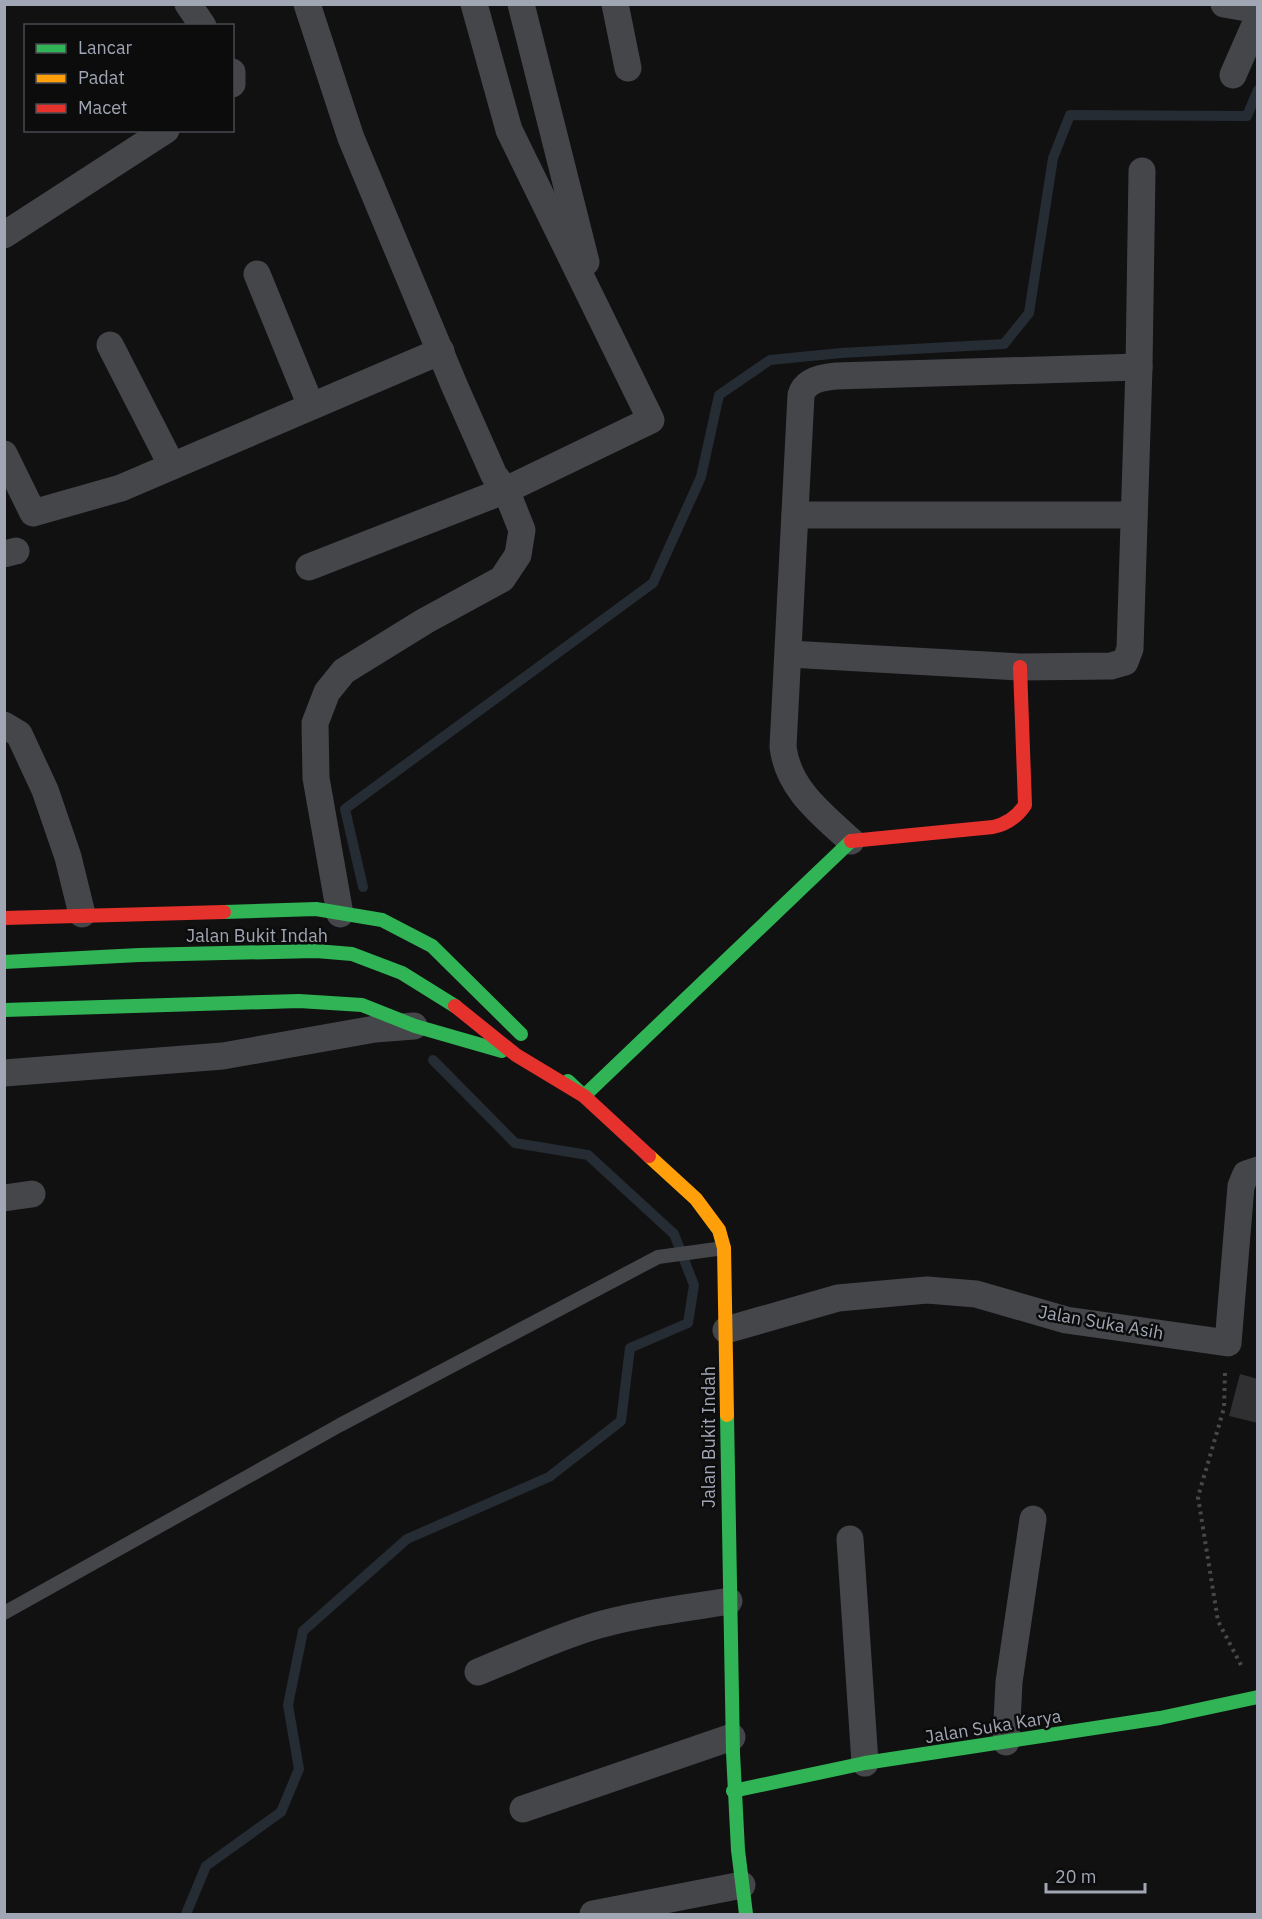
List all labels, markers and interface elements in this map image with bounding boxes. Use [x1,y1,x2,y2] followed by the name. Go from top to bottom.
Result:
[24,24,234,132] legend
[78,36,133,59] text: Lancar
[78,66,125,89] text: Padat
[78,96,127,119] text: Macet
[186,924,328,947] street label: Jalan Bukit Indah
[1037,1300,1165,1344] street label: Jalan Suka Asih
[697,1366,720,1508] street label: Jalan Bukit Indah
[923,1704,1063,1748] street label: Jalan Suka Karya
[1046,1856,1145,1894] scale bar
[1055,1865,1097,1888] text: 20 m

